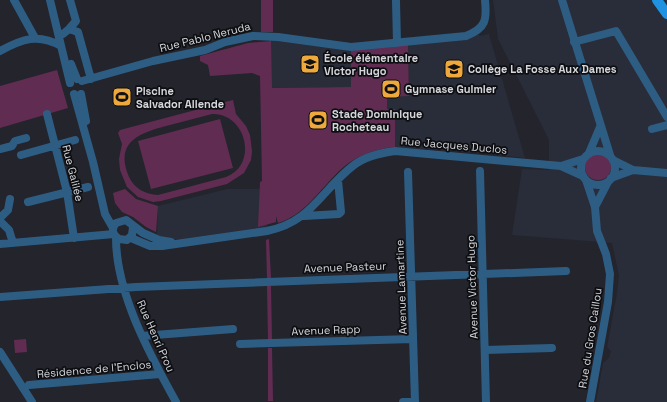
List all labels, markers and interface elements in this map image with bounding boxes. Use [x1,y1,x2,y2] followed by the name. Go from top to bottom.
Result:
[158,19,253,55] street label: Rue Pablo Neruda
[324,51,418,78] place label: École élémentaire Victor Hugo
[299,53,321,75] school or university icon: École élémentaire Victor Hugo
[443,58,465,80] school or university icon: Collège La Fosse Aux Dames
[468,62,617,76] place label: Collège La Fosse Aux Dames
[380,78,402,100] sports icon: Gymnase Guimier
[405,82,497,96] place label: Gymnase Guimier
[136,84,224,111] place label: Piscine Salvador Allende
[111,86,133,108] sports icon: Piscine Salvador Allende
[332,107,422,134] place label: Stade Dominique Rocheteau
[307,109,329,131] sports icon: Stade Dominique Rocheteau
[400,133,508,157] street label: Rue Jacques Duclos
[59,143,87,203] street label: Rue Galilée
[463,235,481,339] street label: Avenue Victor Hugo
[392,239,410,335] street label: Avenue Lamartine
[304,259,386,275] street label: Avenue Pasteur
[575,287,605,389] street label: Rue du Gros Caillou
[134,298,178,374] street label: Rue Henri Prou
[291,322,361,338] street label: Avenue Rapp
[36,357,152,381] street label: Résidence de l'Enclos

